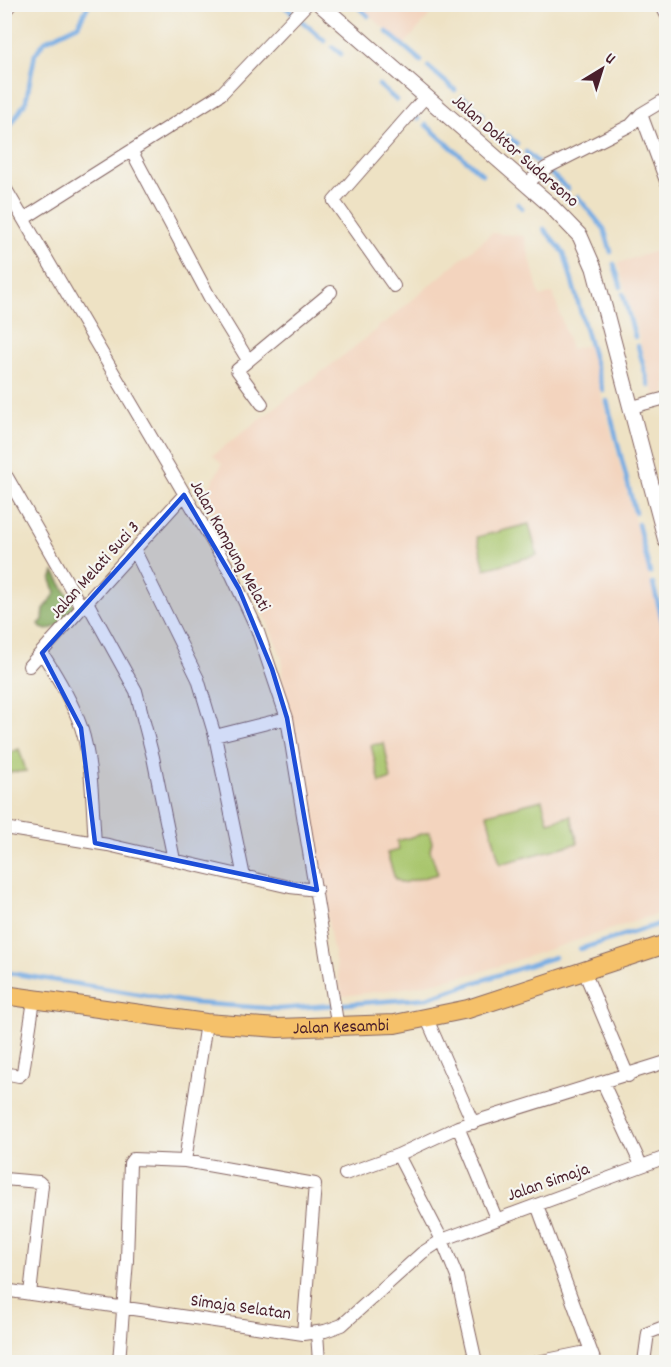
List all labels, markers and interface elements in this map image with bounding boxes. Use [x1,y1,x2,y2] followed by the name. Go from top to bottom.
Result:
[572,39,632,99] north arrow
[600,48,620,71] text: U
[445,89,583,214] street label: Jalan Doktor Sudarsono
[182,476,275,616] street label: Jalan Kampung Melati
[45,516,147,625] street label: Jalan Melati Suci 3
[293,1014,389,1042] street label: Jalan Kesambi
[504,1157,594,1209] street label: Jalan Simaja
[189,1289,293,1328] street label: Simaja Selatan

